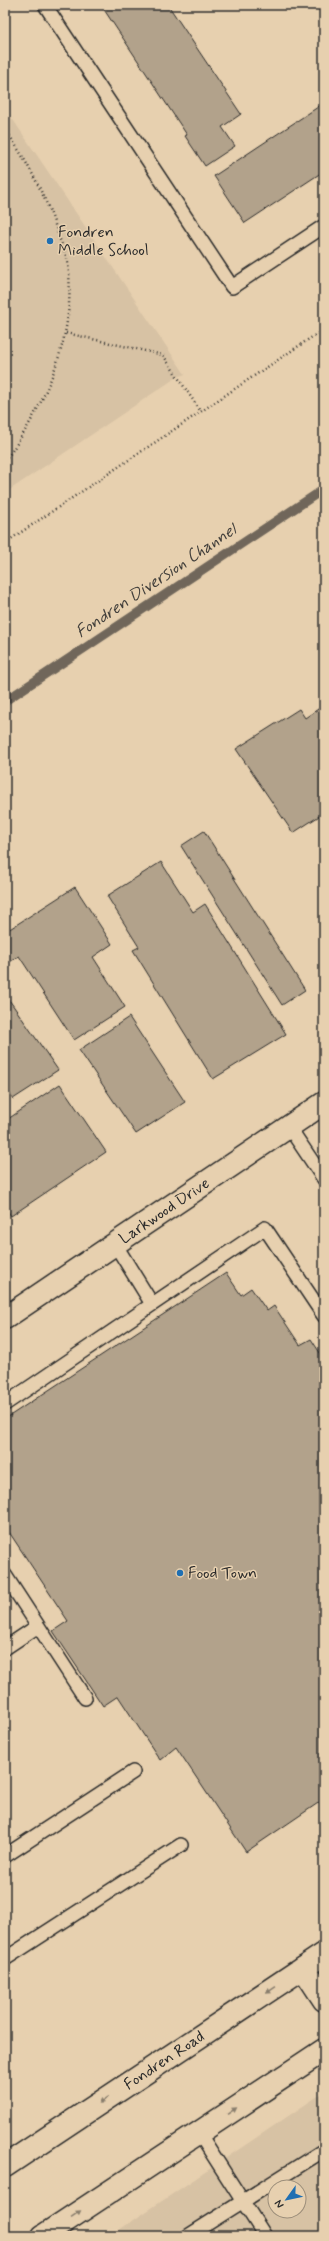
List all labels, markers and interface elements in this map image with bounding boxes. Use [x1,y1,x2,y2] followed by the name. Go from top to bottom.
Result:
[58,222,149,261] place label: Fondren Middle School
[45,236,55,246] marker: Fondren Middle School
[71,518,243,643] water label: Fondren Diversion Channel
[115,1173,214,1249] street label: Larkwood Drive
[188,1563,257,1584] place label: Food Town
[175,1568,185,1578] marker: Food Town
[265,1986,276,1994] one-way arrow
[120,2026,209,2095] street label: Fondren Road
[99,2096,109,2104] one-way arrow
[226,2107,237,2115] one-way arrow
[267,2179,307,2219] north arrow
[272,2197,287,2211] text: N
[70,2211,82,2218] one-way arrow

